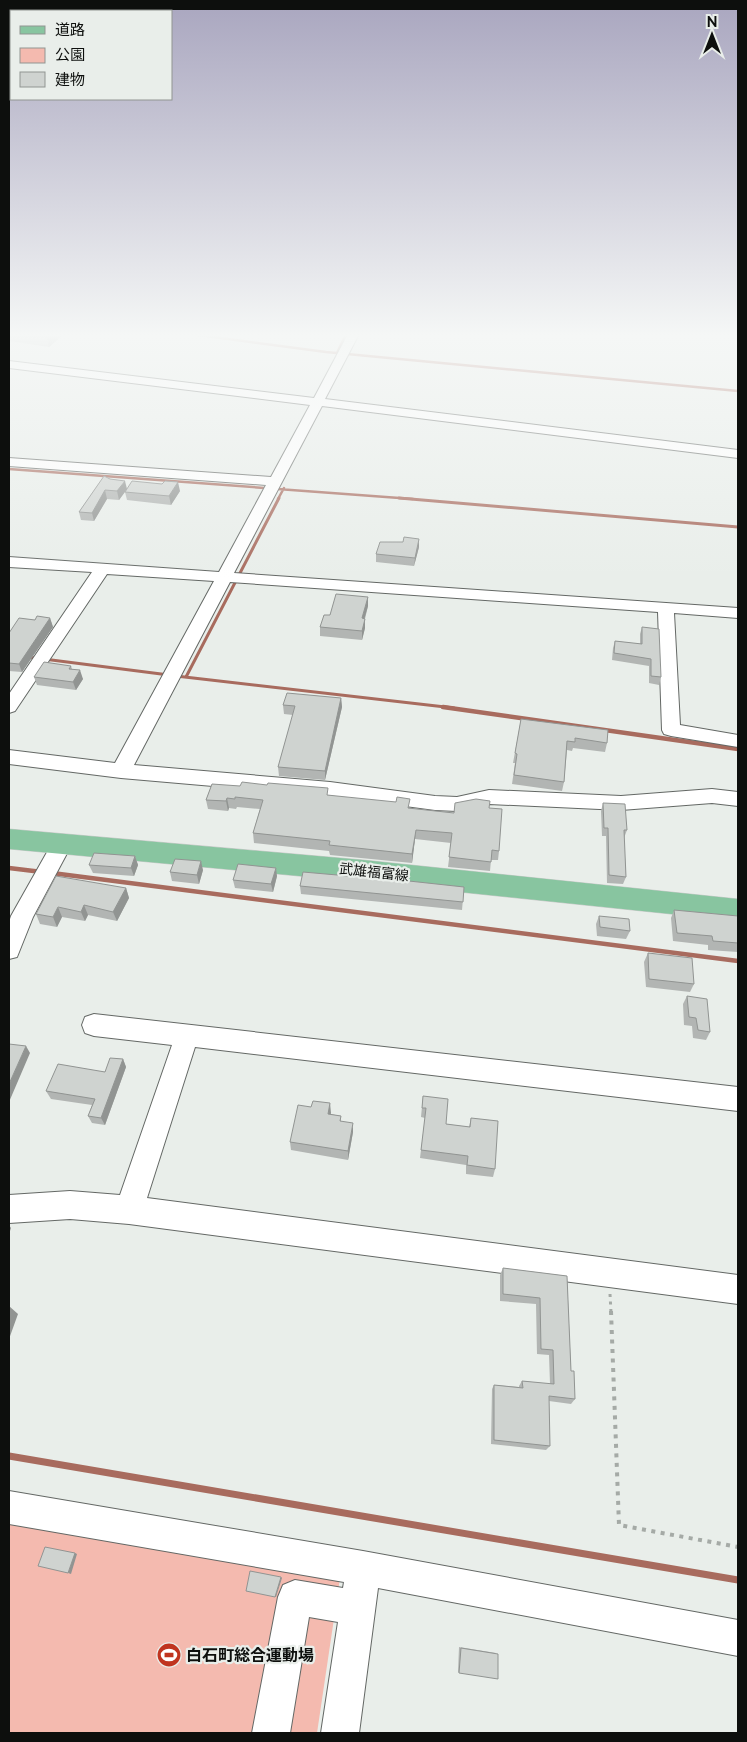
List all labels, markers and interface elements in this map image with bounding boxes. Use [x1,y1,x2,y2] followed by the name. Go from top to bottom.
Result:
[10,10,172,100] legend
[687,10,737,60] north arrow
[707,14,717,30] text: N
[55,21,85,39] text: 道路
[55,46,85,64] text: 公園
[55,71,85,89] text: 建物
[338,860,410,884] street label: 武雄福富線
[156,1642,182,1668] sports icon: 白石町総合運動場
[186,1646,314,1665] place label: 白石町総合運動場

